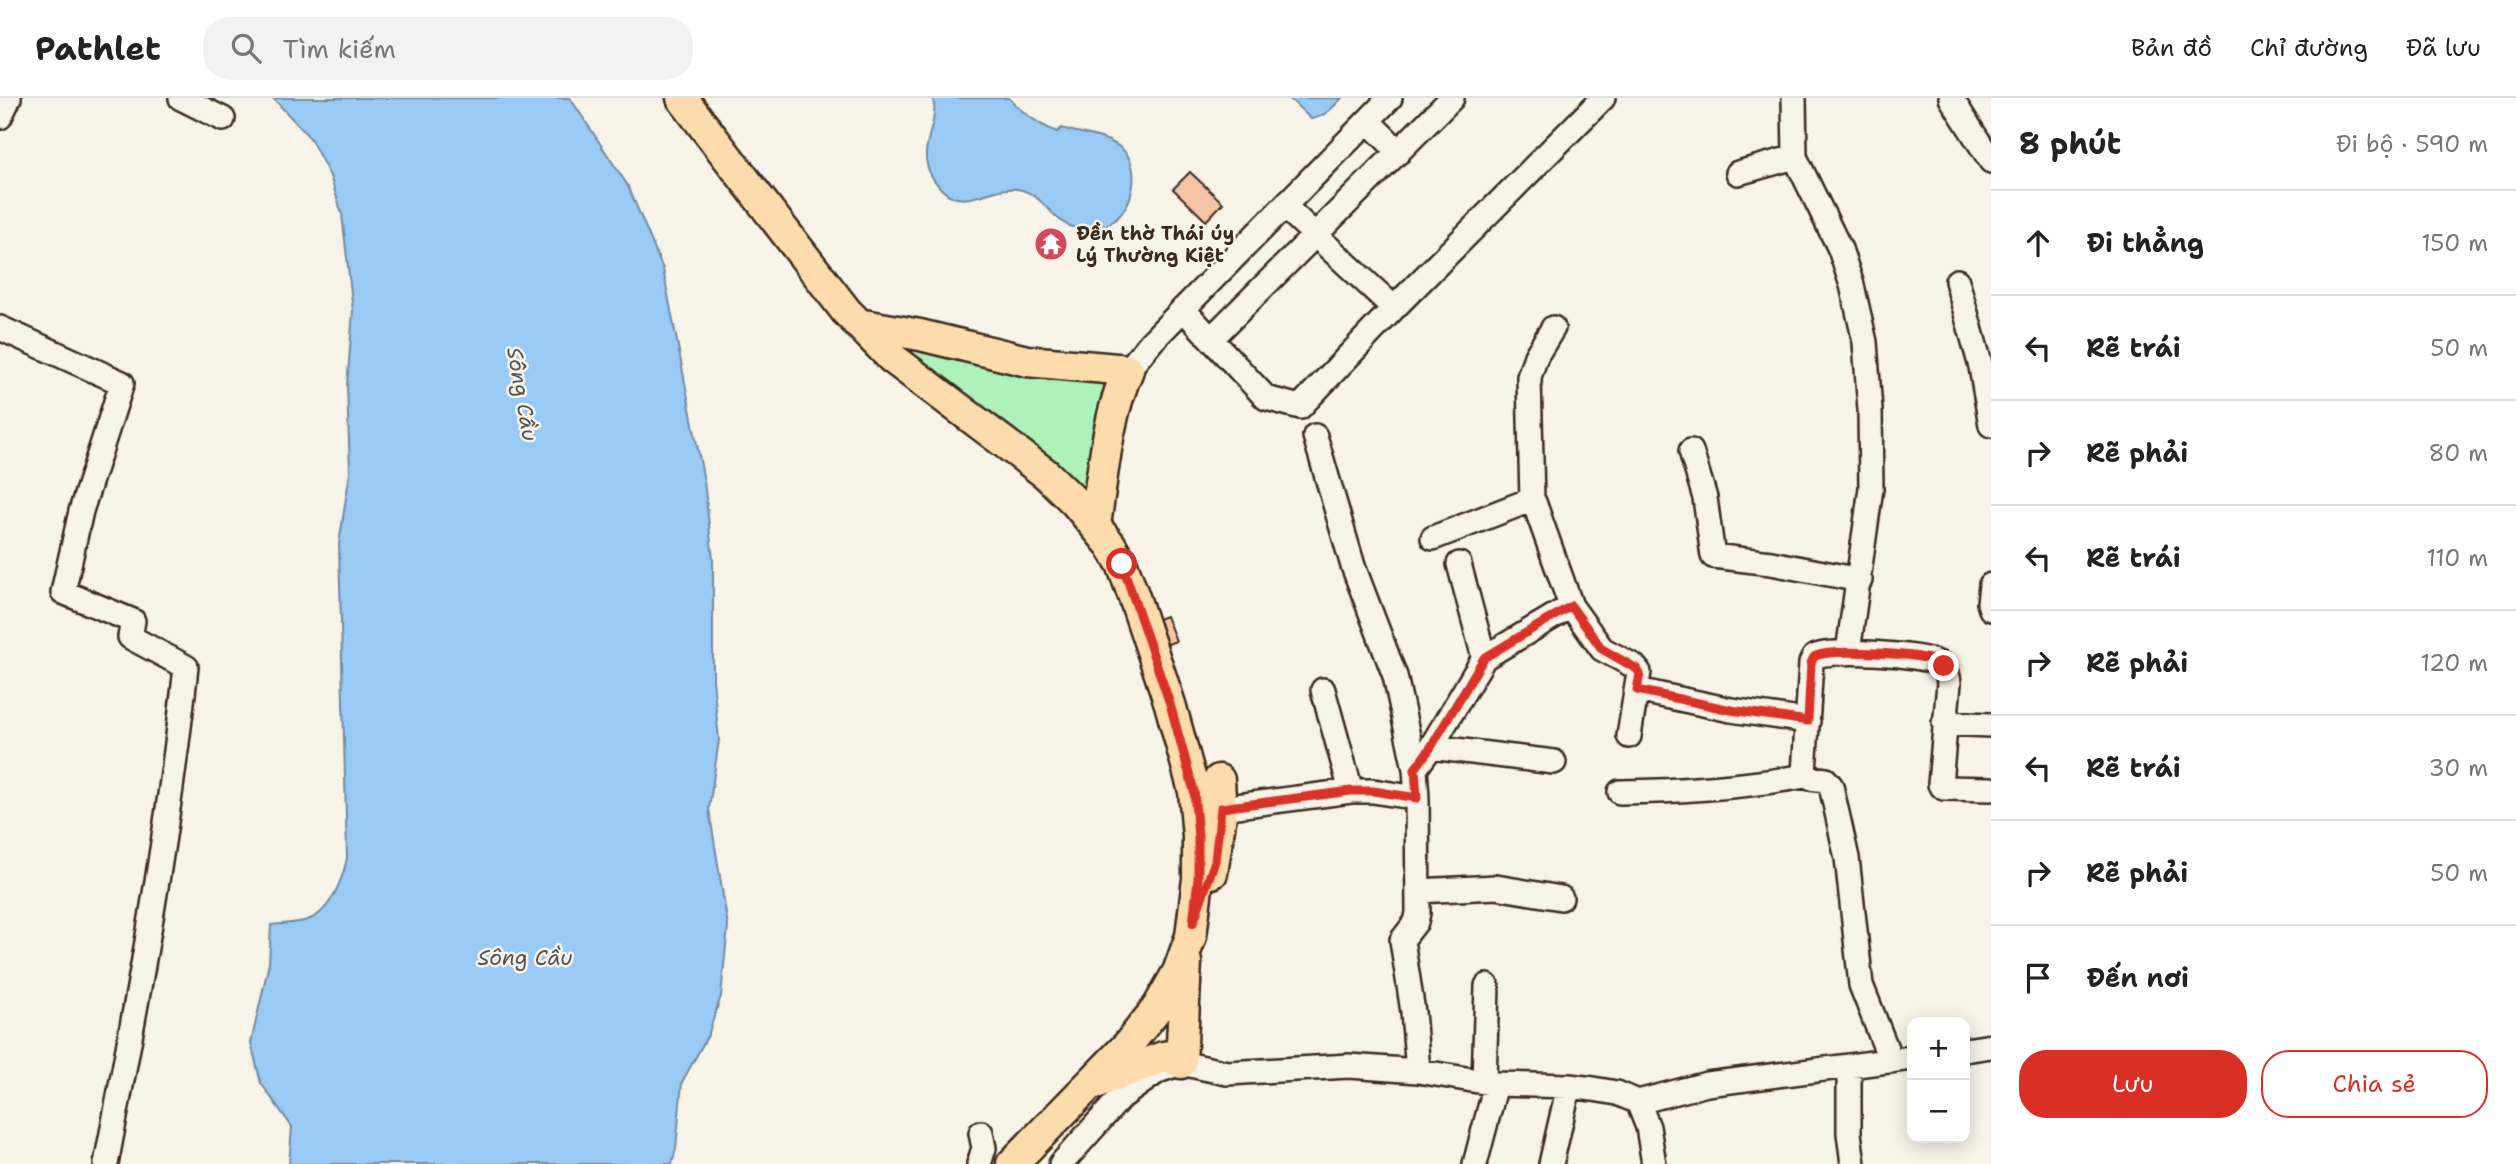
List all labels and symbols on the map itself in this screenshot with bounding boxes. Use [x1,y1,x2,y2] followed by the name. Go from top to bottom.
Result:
[1076,221,1234,268] place label: Đền thờ Thái úy Lý Thường Kiệt
[1032,225,1070,263] temple icon: Đền thờ Thái úy Lý Thường Kiệt
[500,345,544,443] water label: Sông Cầu
[1106,548,1137,579] route start
[1928,650,1959,681] route end
[478,944,572,972] water label: Sông Cầu

